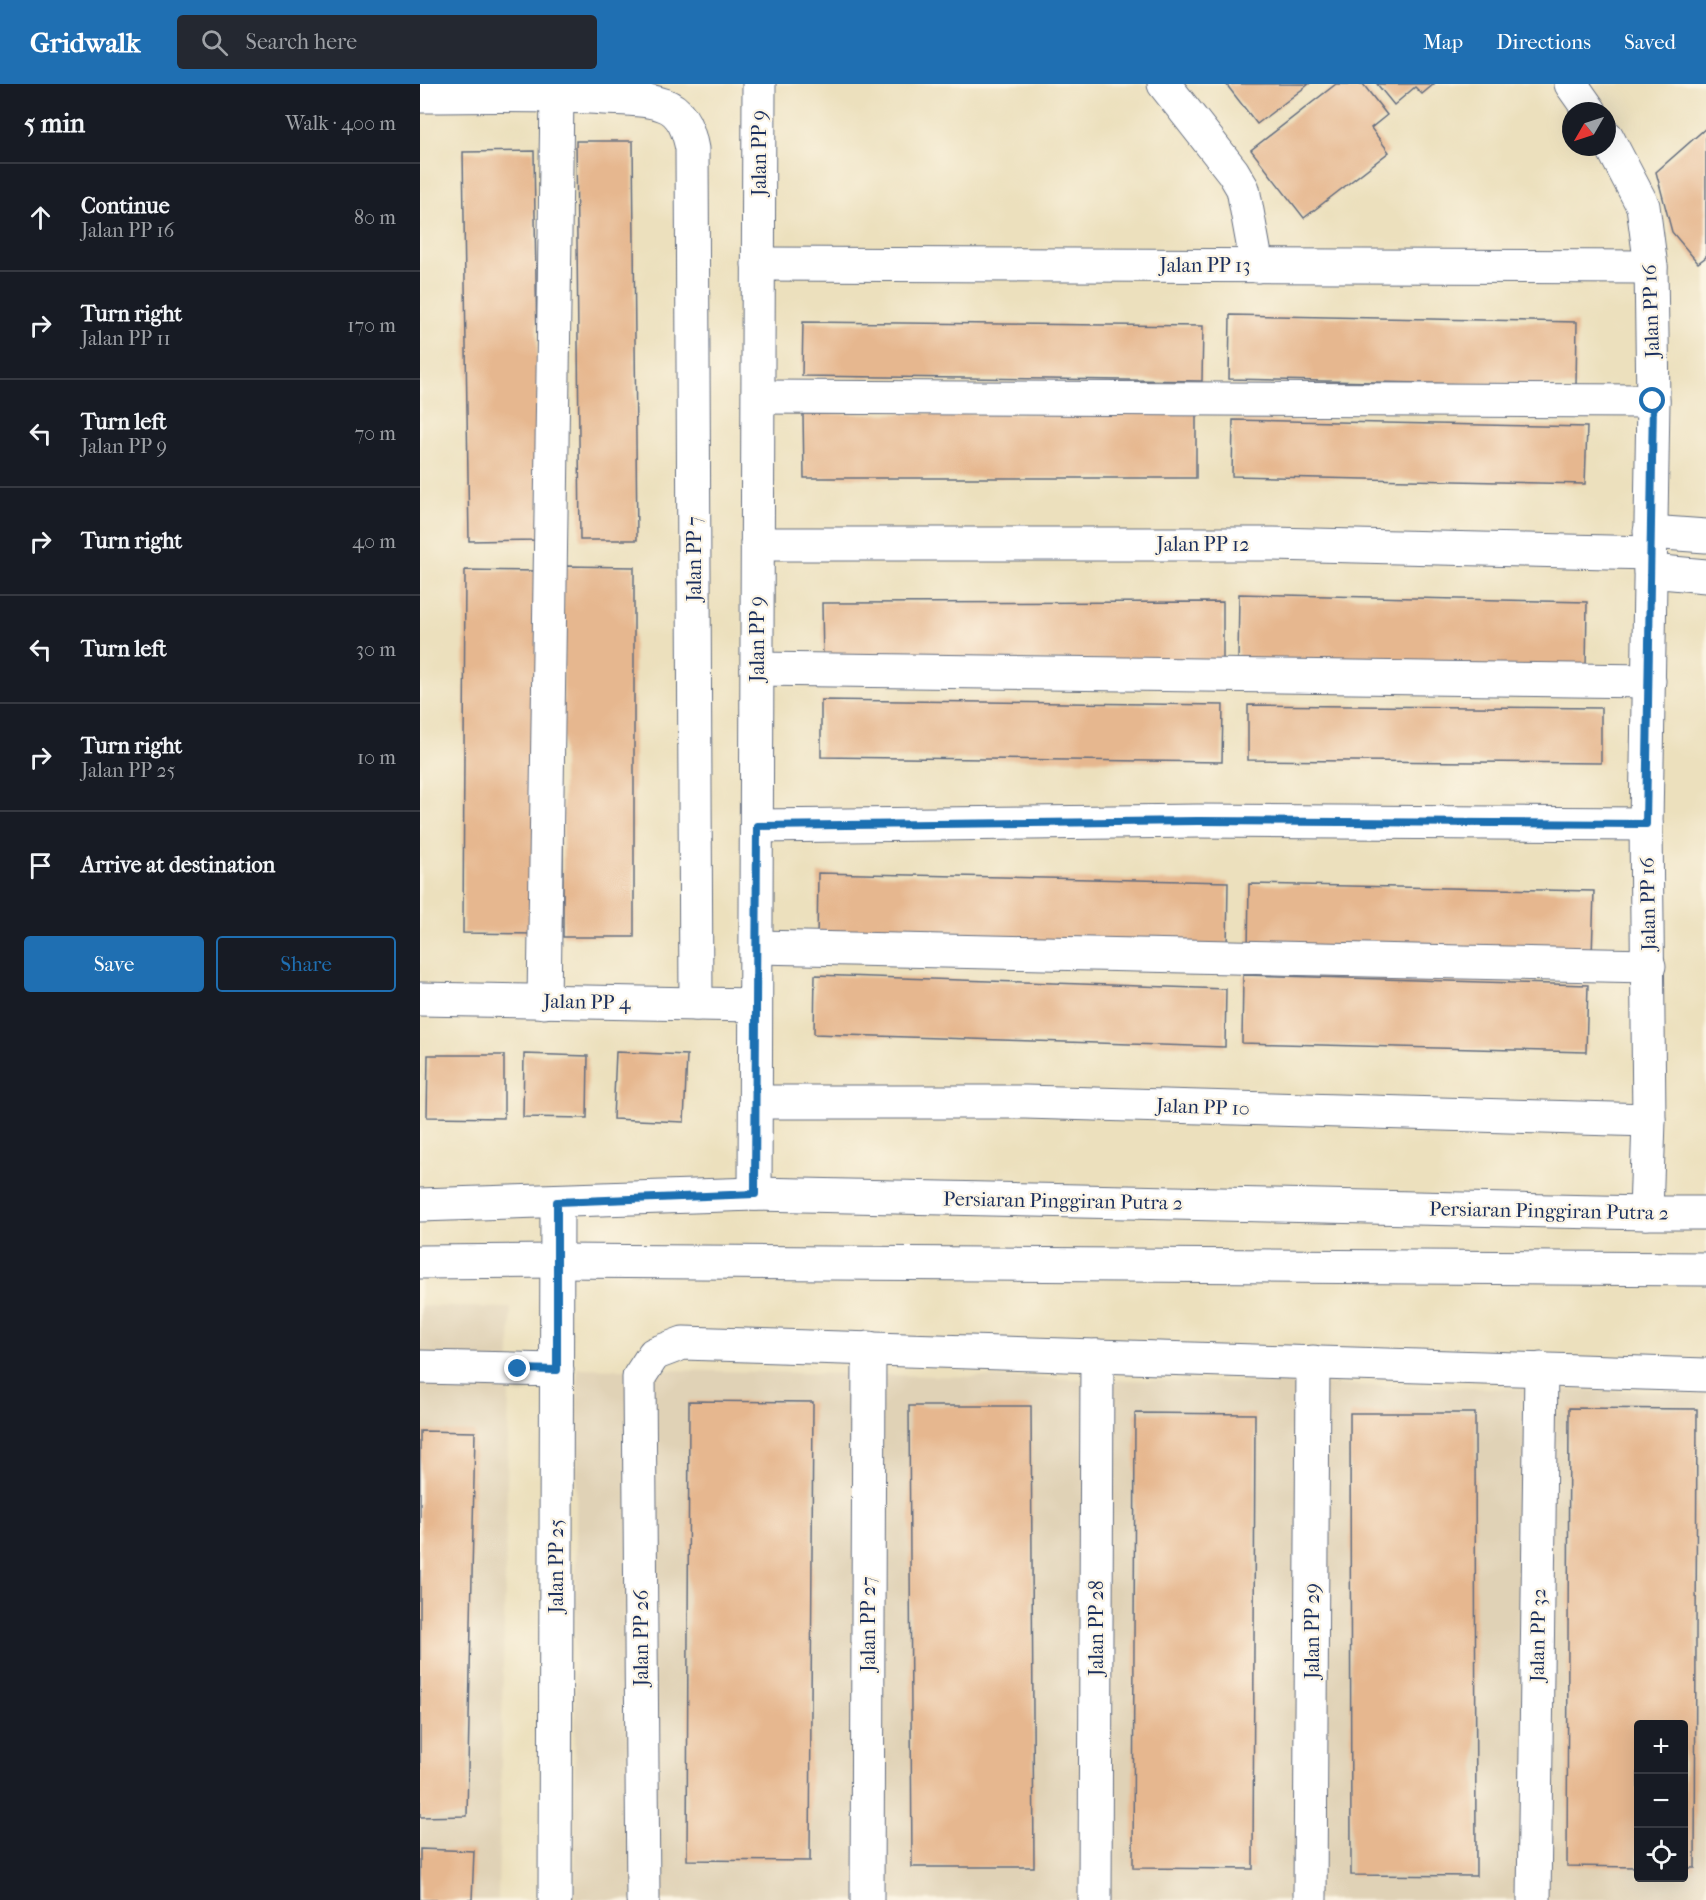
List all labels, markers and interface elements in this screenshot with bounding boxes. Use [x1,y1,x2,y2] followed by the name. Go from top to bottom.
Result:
[177,15,597,69] search box
[30,26,141,59] text: Gridwalk
[198,26,231,59] icon: search
[246,29,357,55] text: Search here
[1423,30,1463,54] text: Map
[1496,30,1591,54] text: Directions
[1624,30,1676,54] text: Saved
[1562,102,1616,156] north arrow
[24,108,85,139] text: 5 min
[748,110,771,198] street label: Jalan PP 9
[285,112,396,135] text: Walk · 400 m
[81,193,170,219] text: Continue
[24,201,57,234] icon: ahead
[354,206,396,229] text: 80 m
[81,219,174,242] text: Jalan PP 16
[1158,254,1250,277] street label: Jalan PP 13
[1638,264,1664,360] street label: Jalan PP 16
[81,301,182,327] text: Turn right
[24,309,57,342] icon: right
[347,314,396,337] text: 170 m
[81,327,171,350] text: Jalan PP 11
[1639,387,1665,413] route start
[81,409,167,435] text: Turn left
[24,417,57,450] icon: left
[354,422,396,445] text: 70 m
[81,435,167,458] text: Jalan PP 9
[683,516,706,604] street label: Jalan PP 7
[24,525,57,558] icon: right
[81,528,182,554] text: Turn right
[352,530,396,553] text: 40 m
[1155,533,1249,556] street label: Jalan PP 12
[746,596,769,684] street label: Jalan PP 9
[24,633,57,666] icon: left
[81,636,167,662] text: Turn left
[356,638,396,661] text: 30 m
[81,733,182,759] text: Turn right
[24,741,57,774] icon: right
[357,746,396,769] text: 10 m
[81,759,175,782] text: Jalan PP 25
[24,849,57,882] icon: arrive
[81,852,275,878] text: Arrive at destination
[1636,857,1660,953] street label: Jalan PP 16
[24,936,204,992] button: Save
[216,936,396,992] button: Share
[541,990,632,1014] street label: Jalan PP 4
[1154,1094,1250,1120] street label: Jalan PP 10
[943,1187,1183,1215] street label: Persiaran Pinggiran Putra 2
[1429,1197,1669,1225] street label: Persiaran Pinggiran Putra 2
[504,1355,530,1381] route end
[545,1519,568,1615] street label: Jalan PP 25
[857,1576,880,1674] street label: Jalan PP 27
[1085,1580,1108,1678] street label: Jalan PP 28
[1301,1583,1324,1681] street label: Jalan PP 29
[1526,1588,1550,1684] street label: Jalan PP 32
[630,1590,653,1688] street label: Jalan PP 26
[1634,1720,1688,1882] map controls
[1634,1720,1688,1774] button: +
[1634,1774,1688,1828] button: −
[1634,1828,1688,1882] button: locate

